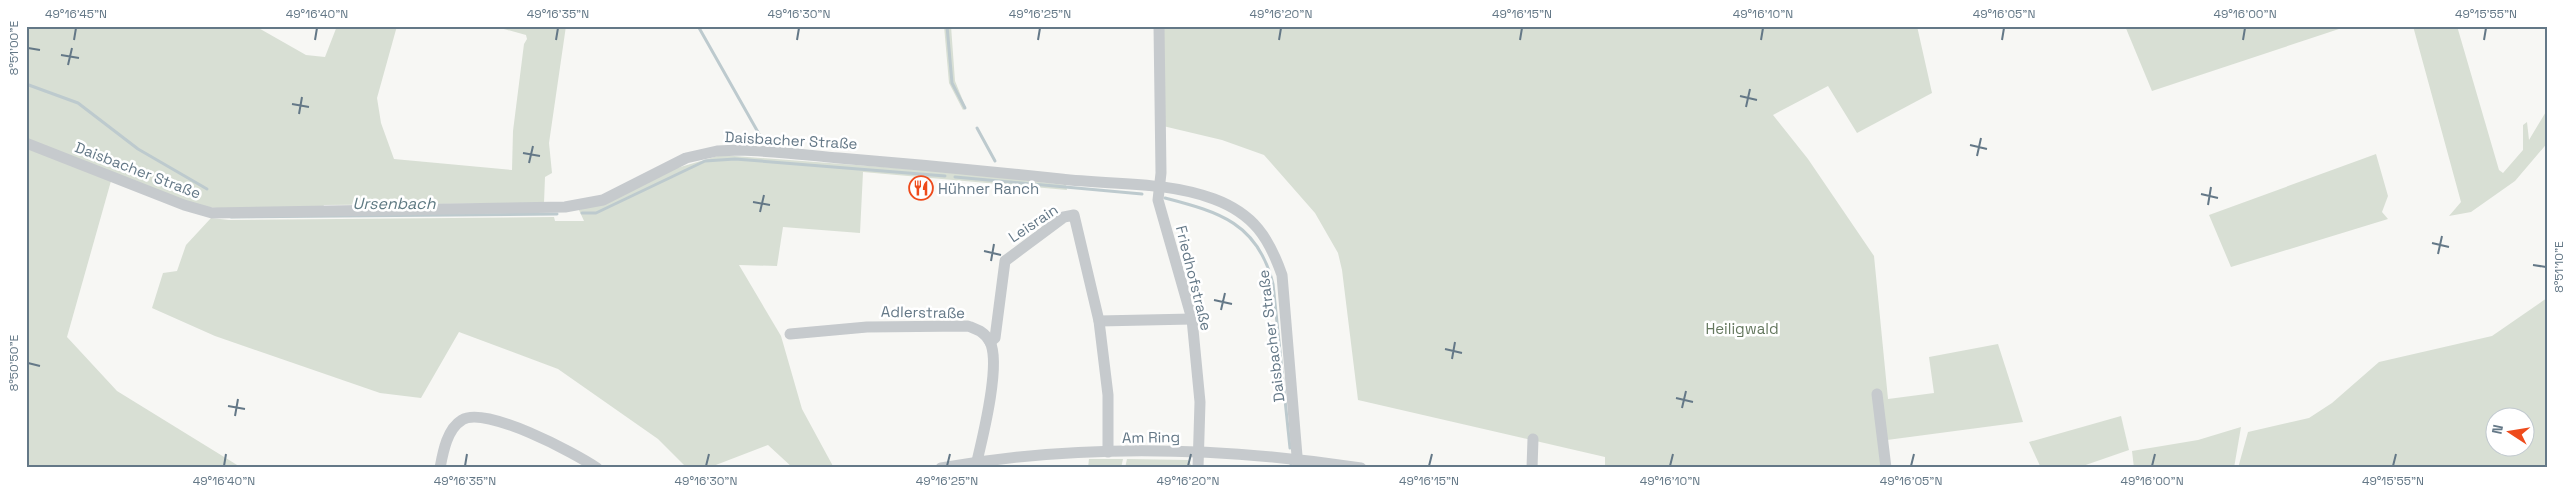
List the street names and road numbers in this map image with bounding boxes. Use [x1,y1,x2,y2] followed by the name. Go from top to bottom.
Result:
[724,127,858,153] street label: Daisbacher Straße
[72,137,204,203] street label: Daisbacher Straße
[1005,200,1061,246] street label: Leisrain
[1172,223,1216,333] street label: Friedhofstraße
[1253,269,1289,403] street label: Daisbacher Straße
[881,302,965,322] street label: Adlerstraße
[1122,427,1180,447] street label: Am Ring

